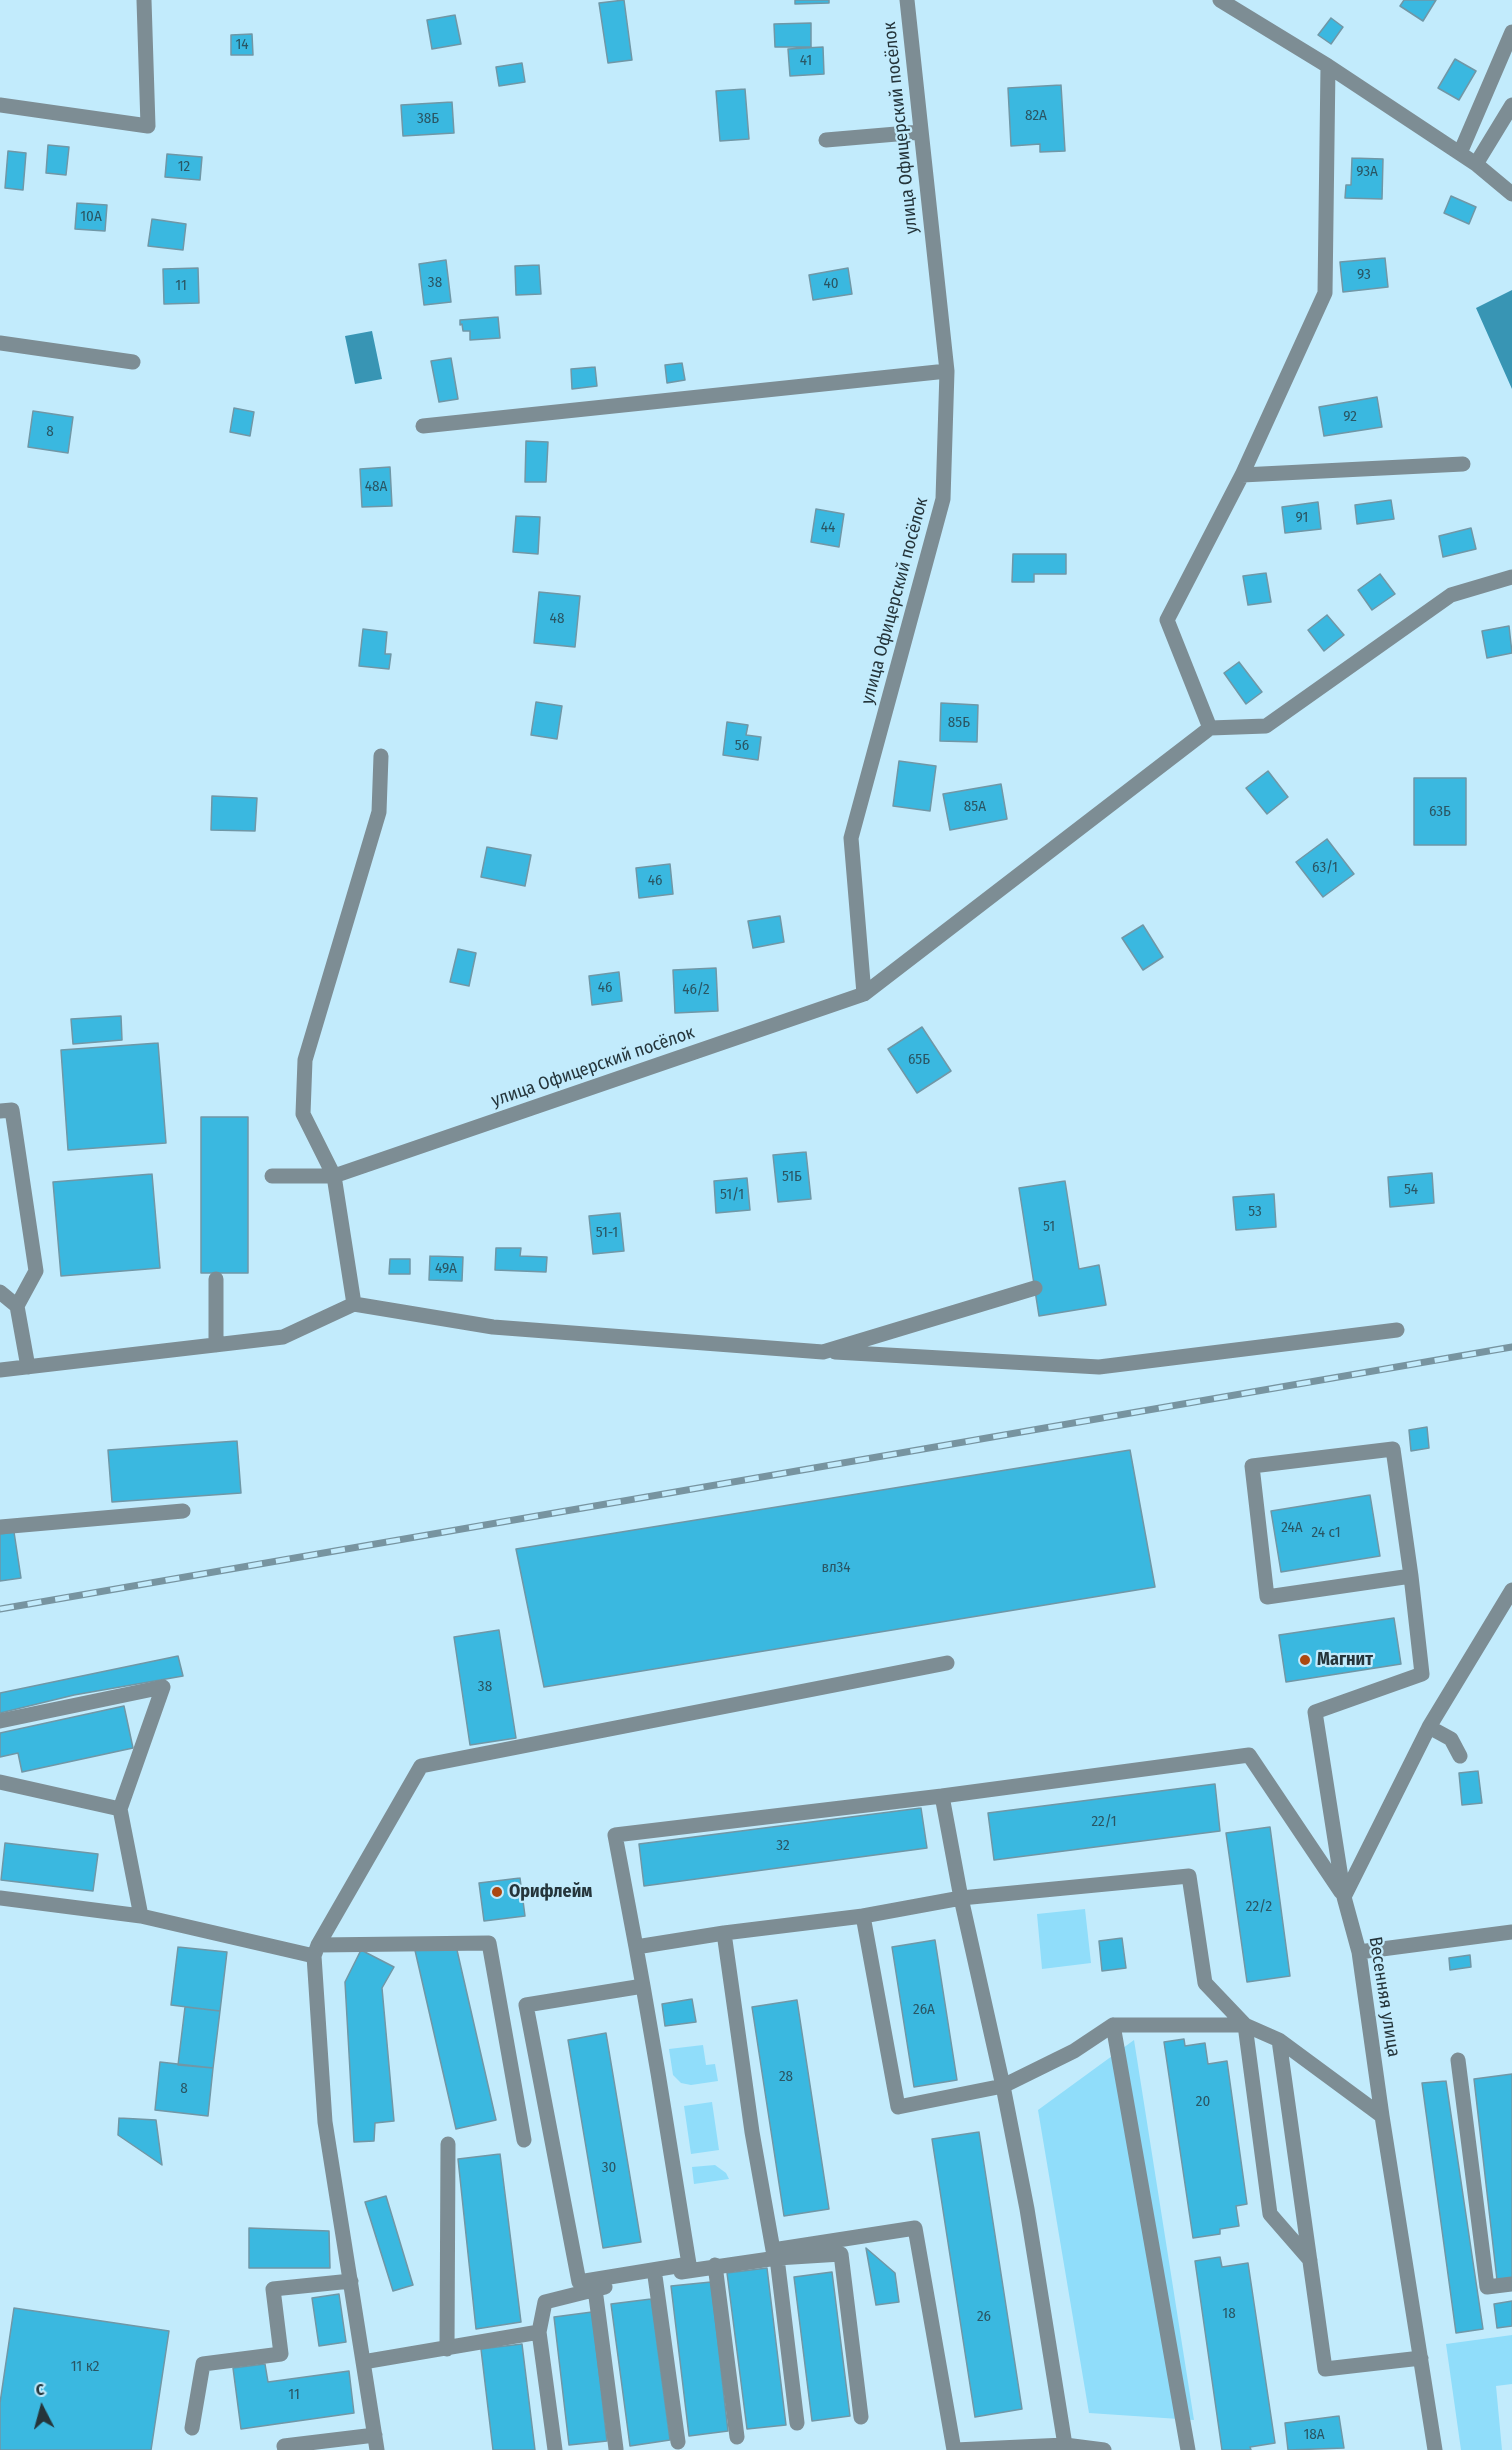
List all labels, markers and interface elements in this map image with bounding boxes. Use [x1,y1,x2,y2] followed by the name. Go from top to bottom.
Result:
[879,21,923,235] street label: улица Офицерский посёлок
[235,36,249,54] house number: 14
[800,52,812,70] house number: 41
[1025,107,1047,125] house number: 82А
[417,110,439,128] house number: 38Б
[178,158,190,176] house number: 12
[1356,163,1378,181] house number: 93А
[80,208,102,226] house number: 10А
[1357,266,1371,284] house number: 93
[428,274,442,292] house number: 38
[823,275,839,293] house number: 40
[175,277,187,295] house number: 11
[1343,408,1357,426] house number: 92
[46,423,54,441] house number: 8
[365,478,387,496] house number: 48А
[857,495,933,707] street label: улица Офицерский посёлок
[1296,509,1308,527] house number: 91
[821,519,835,537] house number: 44
[550,610,564,628] house number: 48
[948,714,970,732] house number: 85Б
[735,737,749,755] house number: 56
[964,798,986,816] house number: 85А
[1429,803,1451,821] house number: 63Б
[1312,859,1338,877] house number: 63/1
[648,872,662,890] house number: 46
[598,979,612,997] house number: 46
[682,981,710,999] house number: 46/2
[489,1022,697,1112] street label: улица Офицерский посёлок
[908,1051,930,1069] house number: 65Б
[782,1168,802,1186] house number: 51Б
[1404,1181,1418,1199] house number: 54
[720,1186,744,1204] house number: 51/1
[1248,1203,1262,1221] house number: 53
[1043,1218,1055,1236] house number: 51
[596,1224,618,1242] house number: 51-1
[435,1260,457,1278] house number: 49А
[1281,1519,1303,1537] house number: 24А
[1311,1524,1341,1542] house number: 24 с1
[821,1559,851,1577] house number: вл34
[1317,1649,1373,1671] place label: Магнит
[1298,1653,1312,1667] marker: Магнит
[478,1678,492,1696] house number: 38
[1091,1813,1117,1831] house number: 22/1
[776,1837,790,1855] house number: 32
[509,1881,592,1903] place label: Орифлейм
[490,1885,504,1899] marker: Орифлейм
[1246,1898,1272,1916] house number: 22/2
[1364,1935,1404,2059] street label: Весенняя улица
[913,2001,935,2019] house number: 26А
[779,2068,793,2086] house number: 28
[180,2080,188,2098] house number: 8
[1196,2093,1210,2111] house number: 20
[602,2159,616,2177] house number: 30
[1222,2305,1236,2323] house number: 18
[977,2308,991,2326] house number: 26
[71,2358,99,2376] house number: 11 к2
[12,2378,72,2438] north arrow
[35,2380,45,2399] text: С
[288,2386,300,2404] house number: 11
[1303,2426,1325,2444] house number: 18А

